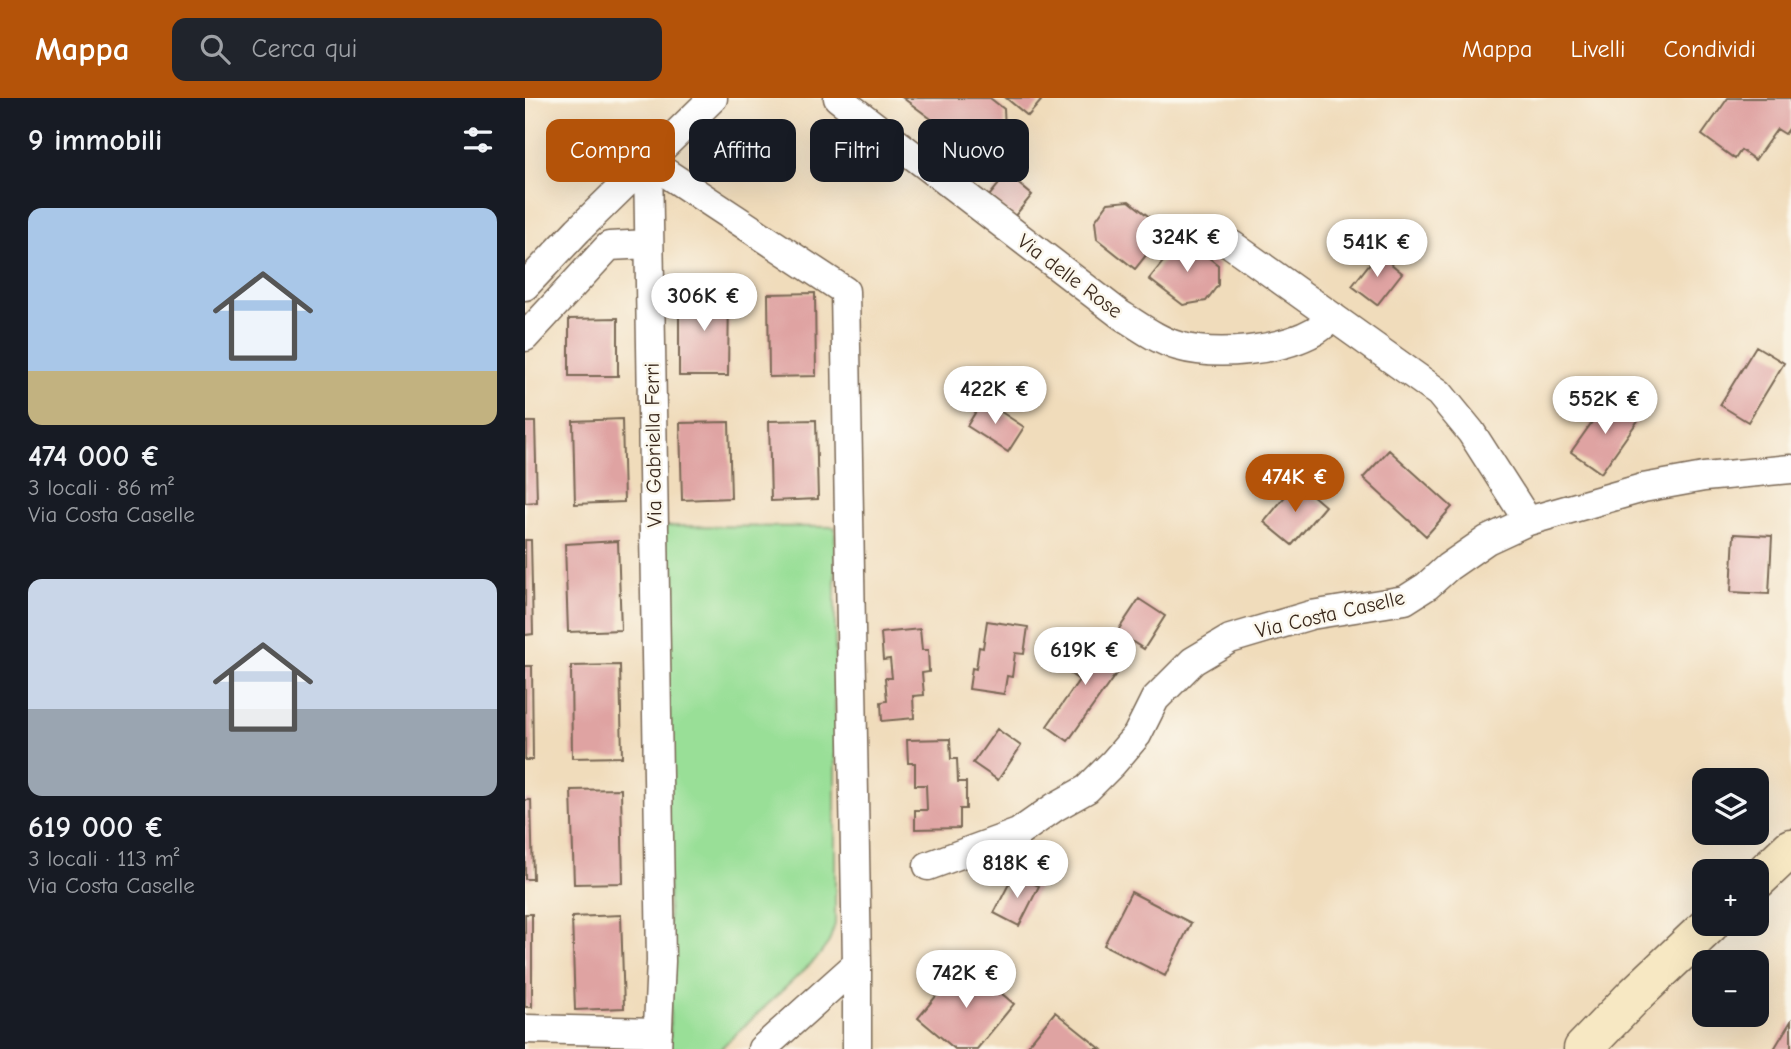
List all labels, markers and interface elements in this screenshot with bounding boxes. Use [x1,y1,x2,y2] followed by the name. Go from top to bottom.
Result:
[172,18,662,81] search box
[35,30,130,68] text: Mappa
[196,30,234,68] icon: search
[252,34,357,64] text: Cerca qui
[1462,35,1532,63] text: Mappa
[1570,35,1625,63] text: Livelli
[1663,35,1756,63] text: Condividi
[546,119,675,182] chip: Compra
[689,119,796,182] chip: Affitta
[810,119,904,182] chip: Filtri
[918,119,1029,182] chip: Nuovo
[459,121,497,159] icon: filters
[28,123,162,158] text: 9 immobili
[1130,214,1244,274] pin: 324K €
[1320,220,1434,279] pin: 541K €
[1152,223,1222,250] text: 324K €
[1342,228,1412,255] text: 541K €
[1013,229,1127,323] street label: Via delle Rose
[200,253,326,379] icon: home
[647,274,761,333] pin: 306K €
[667,282,741,309] text: 306K €
[640,363,666,527] street label: Via Gabriella Ferri
[938,366,1052,426] pin: 422K €
[960,375,1030,402] text: 422K €
[1548,376,1662,436] pin: 552K €
[1569,385,1641,412] text: 552K €
[28,439,161,474] text: 474 000 €
[1238,454,1352,514] pin: 474K €
[1261,463,1329,490] text: 474K €
[28,474,174,501] text: 3 locali · 86 m²
[28,501,195,528] text: Via Costa Caselle
[1253,585,1407,643] street label: Via Costa Caselle
[200,624,326,750] icon: home
[1028,628,1142,687] pin: 619K €
[1050,636,1120,663] text: 619K €
[1692,768,1769,1027] map controls
[1692,768,1769,845] button: layers
[28,810,165,845] text: 619 000 €
[960,840,1074,900] pin: 818K €
[28,845,179,872] text: 3 locali · 113 m²
[982,849,1052,876] text: 818K €
[1692,859,1769,936] button: +
[28,872,195,899] text: Via Costa Caselle
[909,950,1023,1010] pin: 742K €
[1692,950,1769,1027] button: −
[932,959,1000,986] text: 742K €

